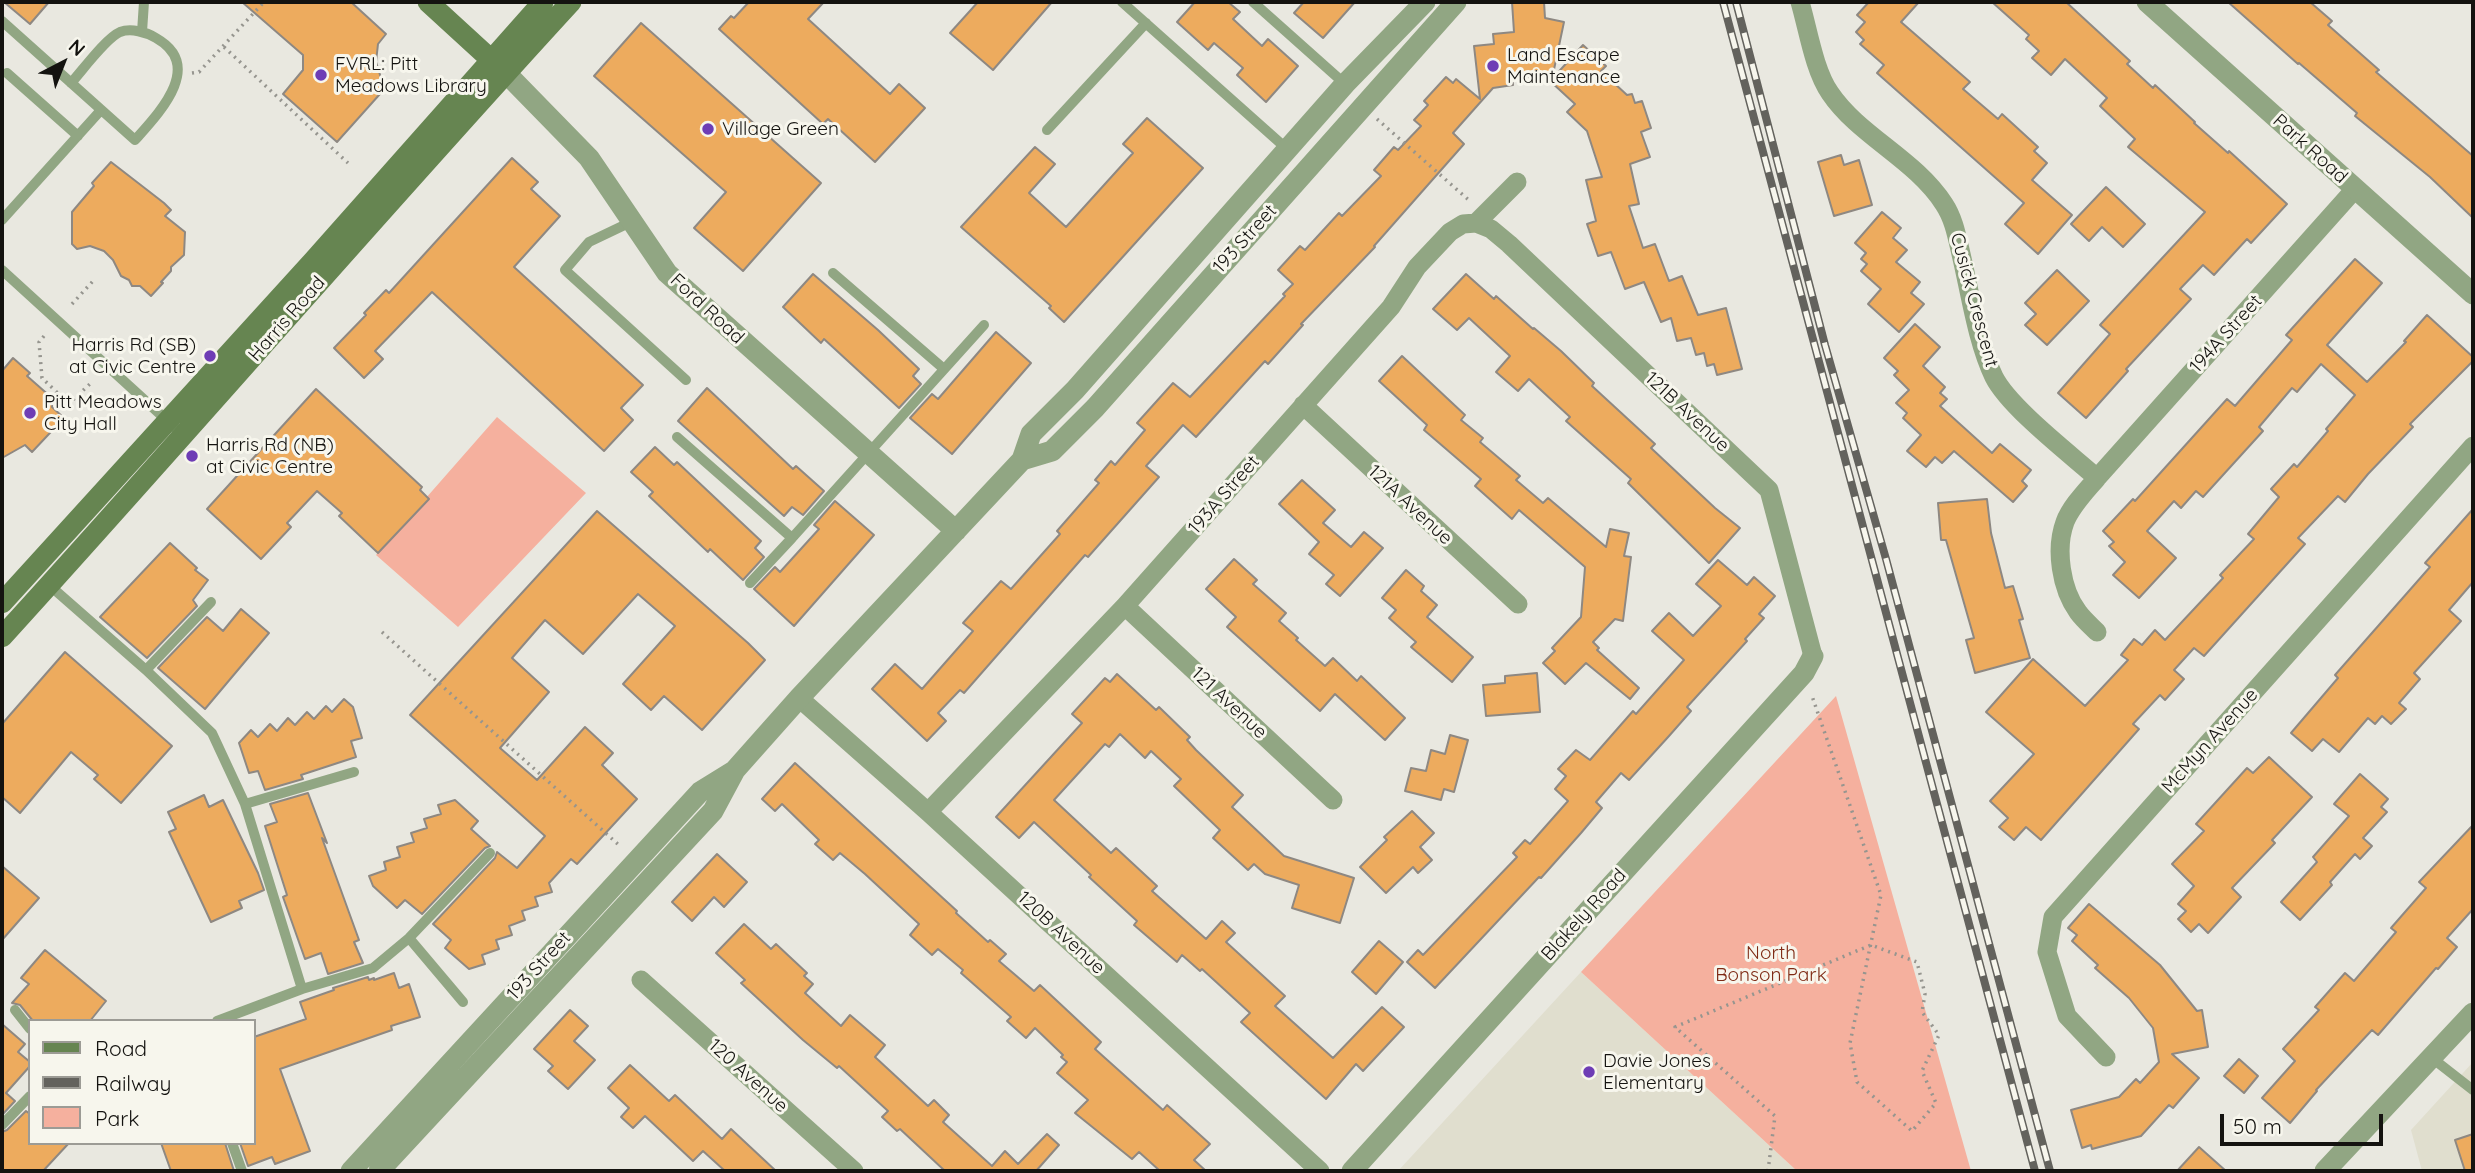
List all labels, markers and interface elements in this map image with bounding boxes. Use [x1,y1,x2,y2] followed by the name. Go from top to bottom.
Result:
[28,28,98,98] north arrow
[64,34,90,61] text: N
[1507,44,1620,88] place label: Land Escape Maintenance
[335,53,487,97] place label: FVRL: Pitt Meadows Library
[1485,58,1501,74] marker: Land Escape Maintenance
[313,67,329,83] marker: FVRL: Pitt Meadows Library
[2268,110,2352,188] street label: Park Road
[722,118,839,140] place label: Village Green
[700,121,716,137] marker: Village Green
[1208,200,1282,278] street label: 193 Street
[1945,230,2003,370] street label: Cusick Crescent
[665,269,749,349] street label: Ford Road
[244,272,330,366] street label: Harris Road
[2185,290,2267,378] street label: 194A Street
[69,334,196,378] place label: Harris Rd (SB) at Civic Centre
[202,348,218,364] marker: Harris Rd (SB) at Civic Centre
[1640,367,1734,457] street label: 121B Avenue
[44,391,162,435] place label: Pitt Meadows City Hall
[22,405,38,421] marker: Pitt Meadows City Hall
[206,434,334,478] place label: Harris Rd (NB) at Civic Centre
[184,448,200,464] marker: Harris Rd (NB) at Civic Centre
[1184,451,1264,539] street label: 193A Street
[1363,460,1457,550] street label: 121A Avenue
[1187,662,1271,744] street label: 121 Avenue
[2157,684,2263,798] street label: McMyn Avenue
[1537,864,1631,966] street label: Blakely Road
[1012,887,1110,979] street label: 120B Avenue
[502,927,576,1005] street label: 193 Street
[1715,942,1827,986] park label: North Bonson Park
[28,1019,256,1145] legend
[704,1034,792,1118] street label: 120 Avenue
[95,1035,147,1061] text: Road
[1603,1050,1711,1094] place label: Davie Jones Elementary
[1581,1064,1597,1080] marker: Davie Jones Elementary
[95,1070,171,1096] text: Railway
[2223,1100,2386,1144] scale bar
[95,1105,139,1131] text: Park
[2233,1113,2282,1139] text: 50 m

